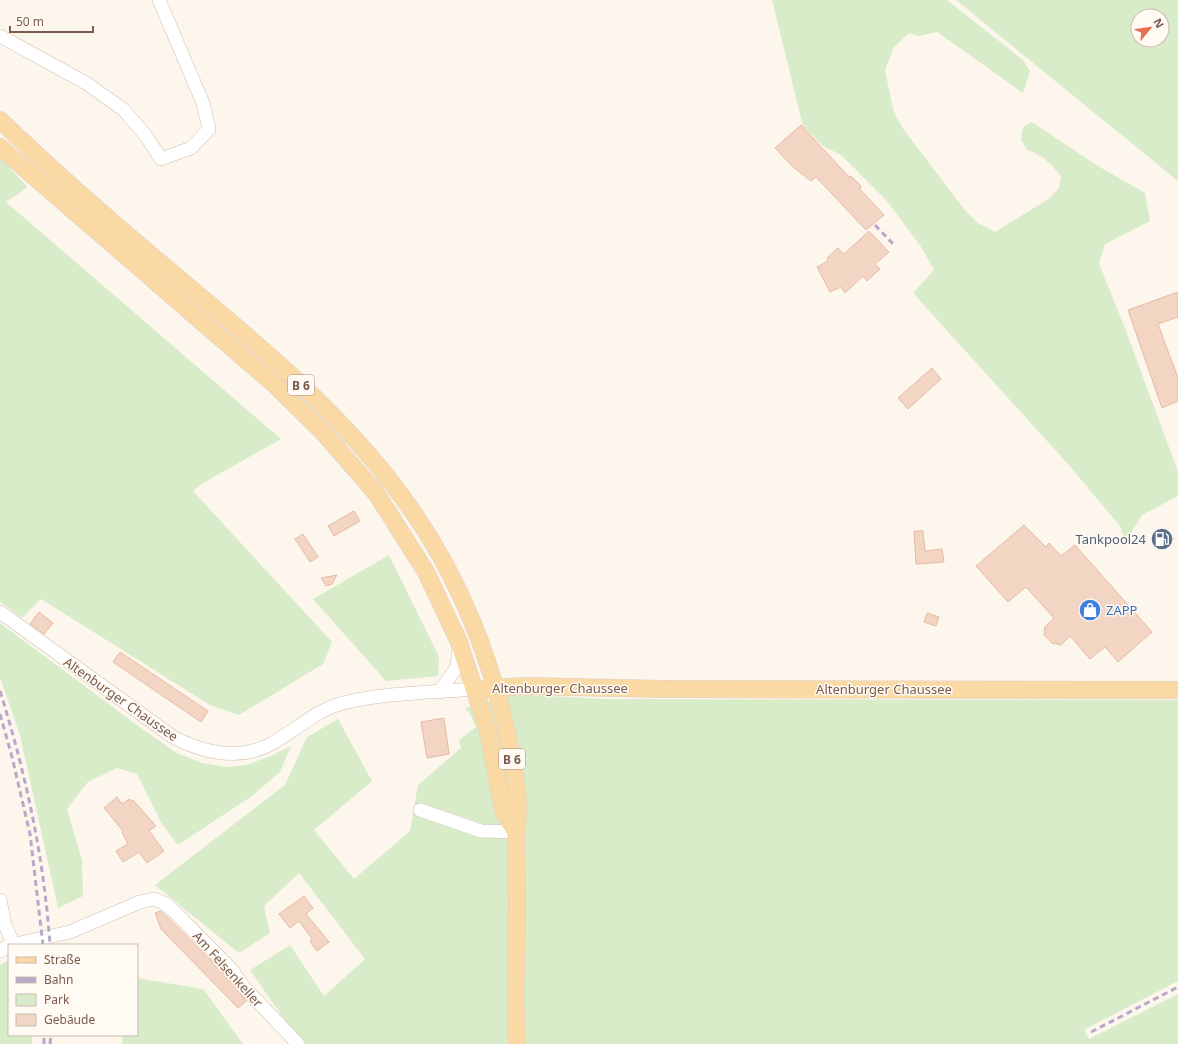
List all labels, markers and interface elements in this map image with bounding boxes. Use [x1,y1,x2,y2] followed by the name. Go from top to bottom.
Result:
[10,8,93,34] scale bar
[1130,8,1170,48] north arrow
[16,13,44,30] text: 50 m
[1150,15,1168,30] text: N
[288,375,314,395] road number: B 6
[1149,526,1175,552] fuel station icon: Tankpool24
[1076,530,1147,548] place label: Tankpool24
[1077,597,1103,623] shop icon: ZAPP
[1106,601,1138,619] place label: ZAPP
[60,653,182,745] street label: Altenburger Chaussee
[492,679,628,697] street label: Altenburger Chaussee
[816,680,952,698] street label: Altenburger Chaussee
[499,749,525,769] road number: B 6
[189,927,267,1011] street label: Am Felsenkeller
[8,944,138,1036] legend
[44,951,81,968] text: Straße
[44,971,73,988] text: Bahn
[44,991,70,1008] text: Park
[44,1011,95,1028] text: Gebäude

